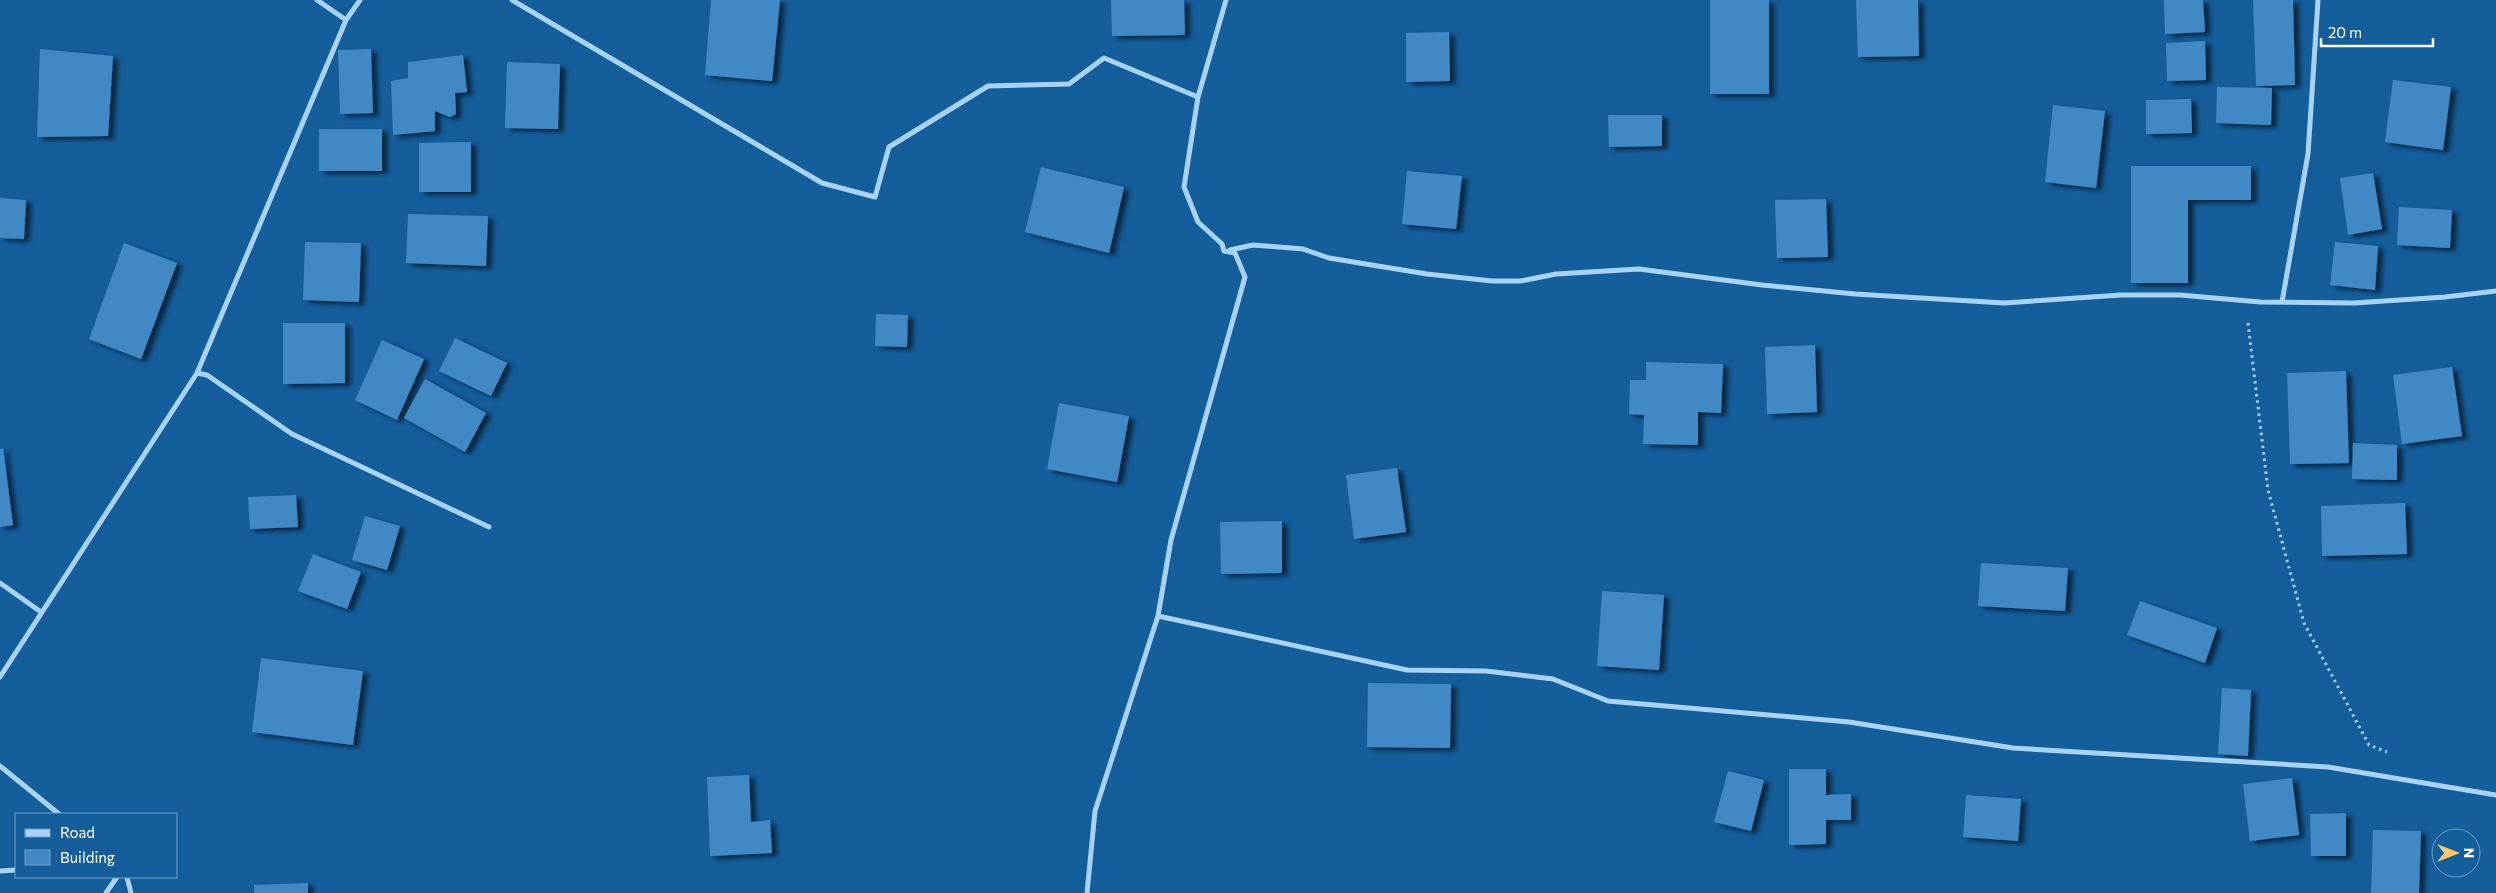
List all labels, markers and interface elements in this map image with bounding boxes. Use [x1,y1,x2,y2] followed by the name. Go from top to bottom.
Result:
[2321,15,2434,47] scale bar
[2328,23,2362,41] text: 20 m
[15,813,178,878] legend
[60,823,95,841] text: Road
[2431,828,2481,878] north arrow
[60,848,115,866] text: Building
[2461,848,2478,858] text: N

